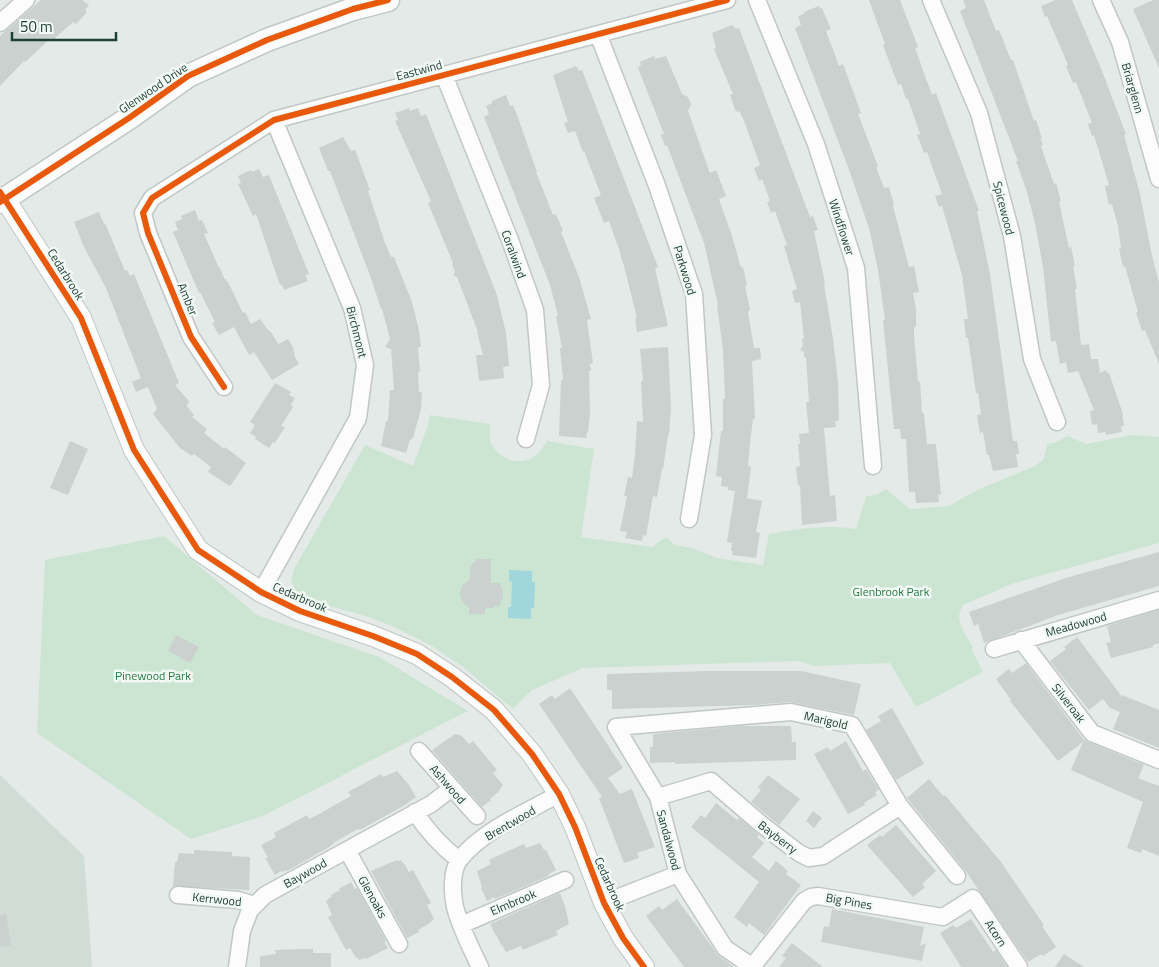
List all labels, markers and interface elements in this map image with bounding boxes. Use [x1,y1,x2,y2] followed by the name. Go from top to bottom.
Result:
[12,10,116,42] scale bar
[20,15,53,38] text: 50 m
[394,55,444,85] street label: Eastwind
[115,58,191,118] street label: Glenwood Drive
[1117,60,1149,116] street label: Briarglenn
[988,179,1020,237] street label: Spicewood
[824,196,860,258] street label: Windflower
[496,227,532,281] street label: Coralwind
[668,243,702,297] street label: Parkwood
[43,244,89,304] street label: Cedarbrook
[173,280,203,318] street label: Amber
[341,304,373,361] street label: Birchmont
[270,577,331,617] street label: Cedarbrook
[852,582,930,601] park label: Glenbrook Park
[1043,606,1109,642] street label: Meadowood
[115,666,191,685] park label: Pinewood Park
[1047,679,1091,727] street label: Silveroak
[802,706,850,734] street label: Marigold
[425,760,471,808] street label: Ashwood
[481,801,539,845] street label: Brentwood
[652,807,686,873] street label: Sandalwood
[754,816,802,858] street label: Bayberry
[280,853,330,893] street label: Baywood
[590,854,631,914] street label: Cedarbrook
[353,872,393,922] street label: Glenoaks
[487,884,539,920] street label: Elmbrook
[192,887,242,911] street label: Kerrwood
[824,888,874,914] street label: Big Pines
[980,916,1012,950] street label: Acorn

